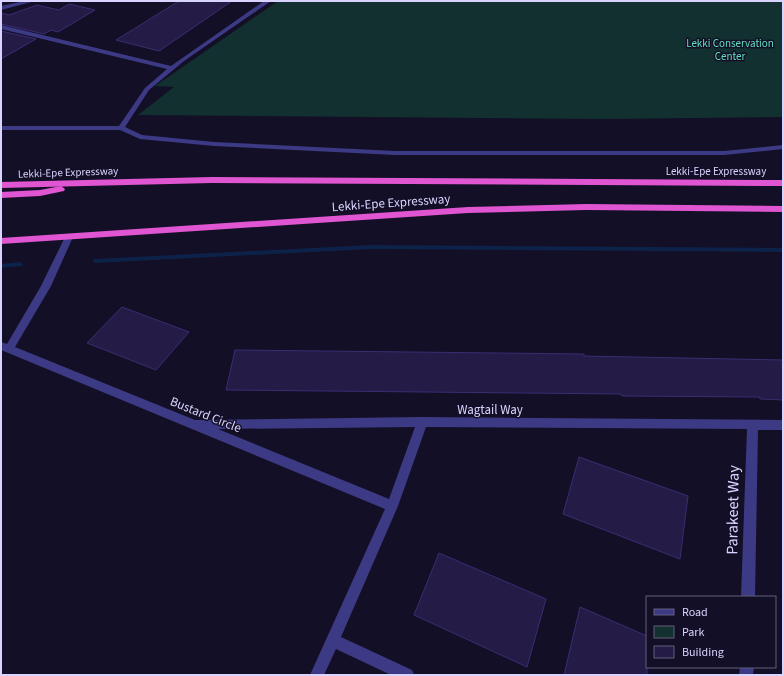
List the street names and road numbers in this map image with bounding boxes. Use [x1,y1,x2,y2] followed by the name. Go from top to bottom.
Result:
[17,163,119,182] street label: Lekki-Epe Expressway
[666,164,766,179] street label: Lekki-Epe Expressway
[331,190,451,216] street label: Lekki-Epe Expressway
[167,392,244,437] street label: Bustard Circle
[457,401,523,419] street label: Wagtail Way
[721,465,745,555] street label: Parakeet Way

